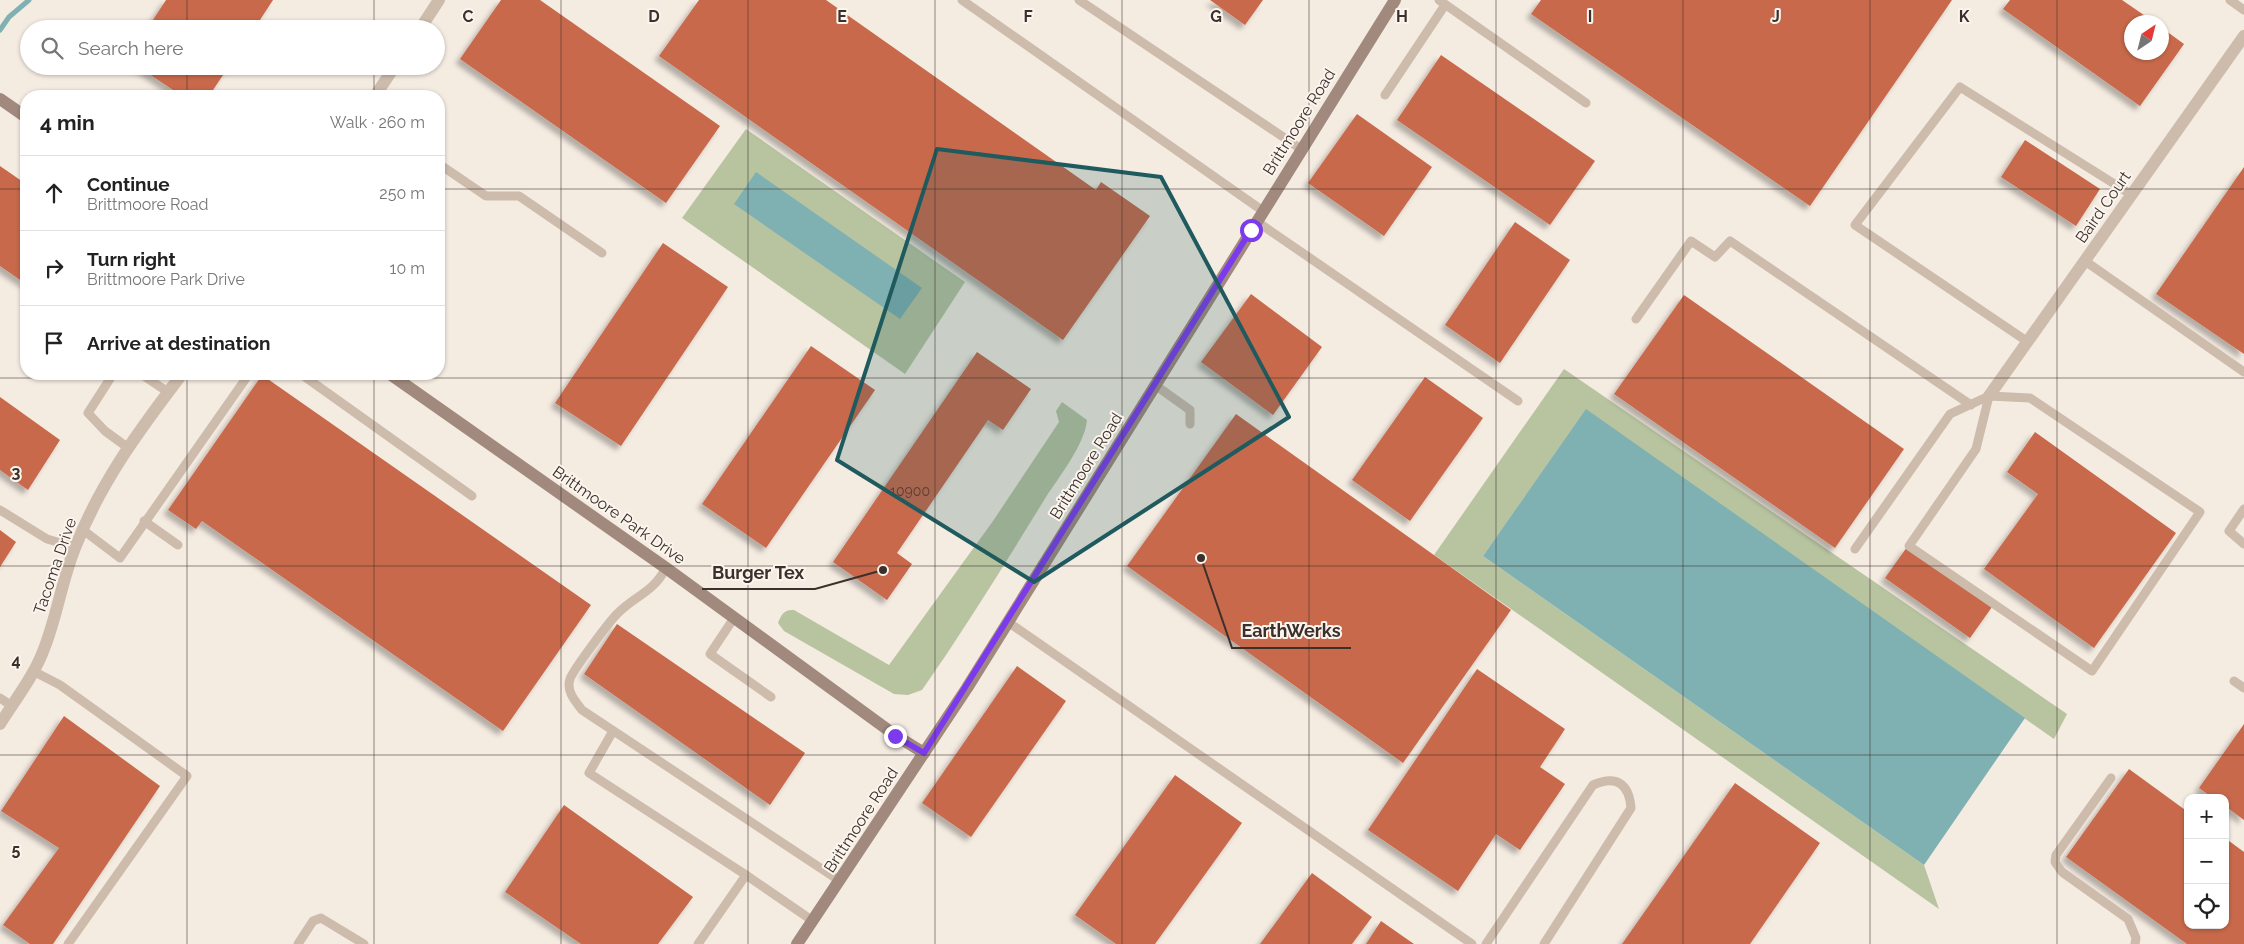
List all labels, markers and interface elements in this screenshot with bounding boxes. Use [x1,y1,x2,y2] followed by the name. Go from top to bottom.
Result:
[463,7,474,26] text: C
[648,7,660,26] text: D
[837,7,847,26] text: E
[1023,7,1033,26] text: F
[1210,7,1222,26] text: G
[1396,7,1408,26] text: H
[1588,7,1592,26] text: I
[1772,7,1780,26] text: J
[1959,7,1970,26] text: K
[2124,15,2169,60] north arrow
[20,20,445,75] search box
[38,34,66,62] icon: search
[78,37,184,59] text: Search here
[1259,65,1339,179] street label: Brittmoore Road
[40,110,95,135] text: 4 min
[330,113,425,132] text: Walk · 260 m
[2071,167,2135,247] street label: Baird Court
[87,173,170,195] text: Continue
[40,179,68,207] icon: ahead
[379,184,425,203] text: 250 m
[87,195,208,214] text: Brittmoore Road
[1240,219,1263,242] route start
[87,248,176,270] text: Turn right
[40,254,68,282] icon: right
[390,259,425,278] text: 10 m
[87,270,245,289] text: Brittmoore Park Drive
[40,329,68,357] icon: arrive
[87,332,271,354] text: Arrive at destination
[1046,409,1126,523] street label: Brittmoore Road
[549,462,689,568] street label: Brittmoore Park Drive
[12,463,21,482] text: 3
[890,483,930,499] house number: 10900
[30,515,80,617] street label: Tacoma Drive
[702,556,815,589] callout: Burger Tex
[712,562,804,583] text: Burger Tex
[1232,615,1351,648] callout: EarthWerks
[1241,620,1341,641] text: EarthWerks
[11,651,21,670] text: 4
[884,725,907,748] route end
[820,764,902,876] street label: Brittmoore Road
[2184,794,2229,929] map controls
[2184,794,2229,839] button: +
[2184,839,2229,884] button: −
[12,840,21,859] text: 5
[2184,884,2229,929] button: locate

